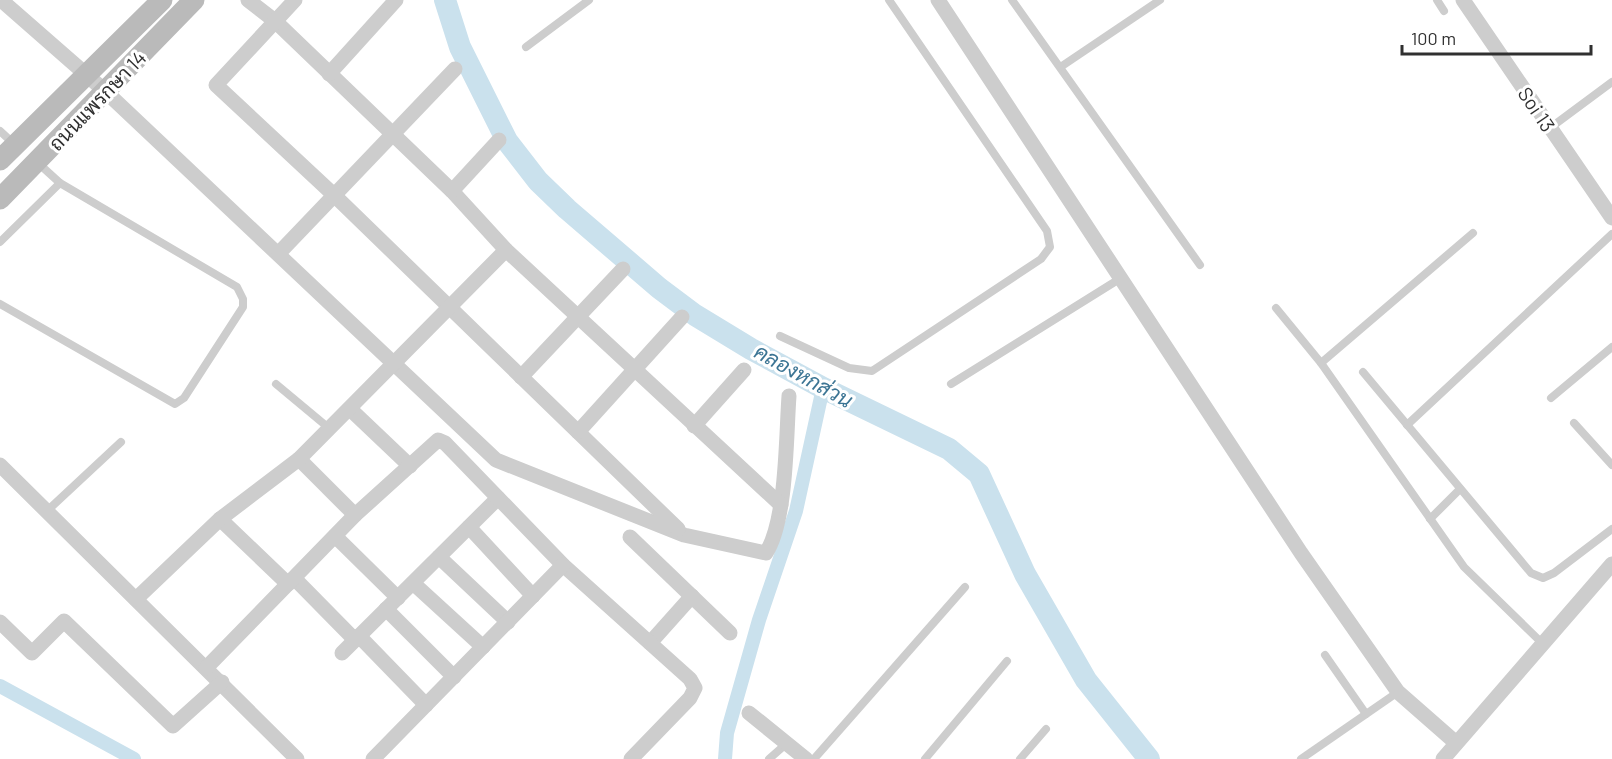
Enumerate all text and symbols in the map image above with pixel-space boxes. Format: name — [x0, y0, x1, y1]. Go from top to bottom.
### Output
scale bar — [1402, 18, 1591, 56]
text: 100 m — [1411, 27, 1456, 49]
street label: ถนนแพรกษา 14 — [43, 45, 151, 155]
street label: Soi 13 — [1513, 82, 1561, 136]
water label: คลองหกส่วน — [751, 338, 858, 413]

